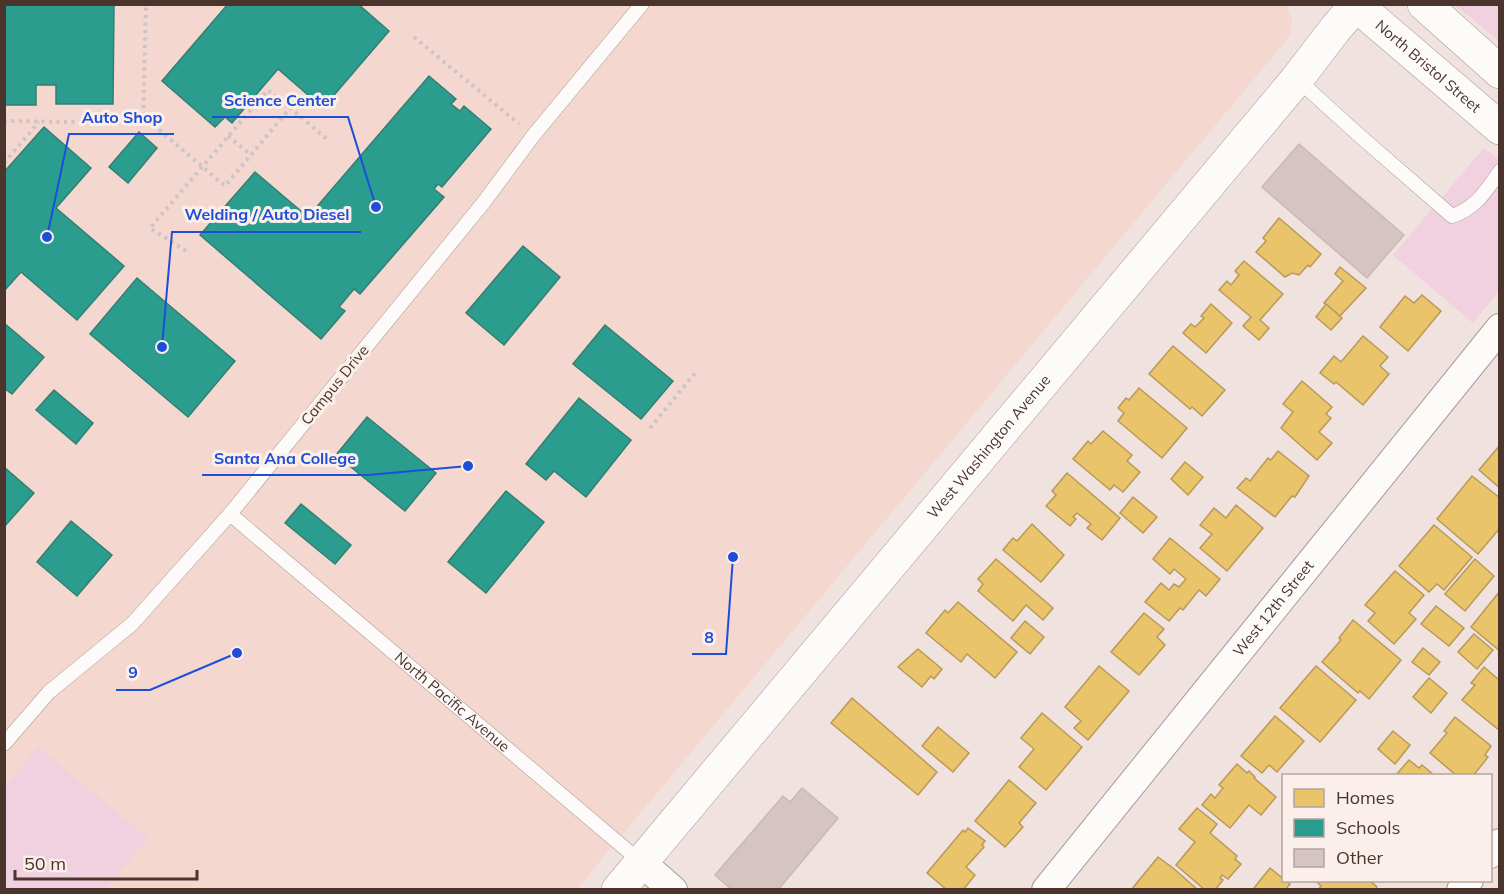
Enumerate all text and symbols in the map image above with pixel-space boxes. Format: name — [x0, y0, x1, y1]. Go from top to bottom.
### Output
street label: North Bristol Street — [1372, 16, 1485, 116]
callout: Science Center — [212, 83, 348, 117]
text: Science Center — [224, 90, 337, 110]
callout: Auto Shop — [69, 100, 174, 134]
text: Auto Shop — [82, 107, 162, 127]
callout: Welding / Auto Diesel — [172, 198, 361, 232]
text: Welding / Auto Diesel — [185, 204, 349, 224]
street label: Campus Drive — [297, 341, 373, 429]
street label: West Washington Avenue — [923, 371, 1054, 522]
callout: Santa Ana College — [202, 441, 368, 475]
text: Santa Ana College — [214, 448, 356, 468]
street label: West 12th Street — [1229, 556, 1318, 660]
callout: 8 — [692, 620, 726, 654]
text: 8 — [704, 627, 714, 647]
street label: North Pacific Avenue — [391, 647, 514, 756]
callout: 9 — [116, 656, 150, 690]
text: 9 — [128, 662, 138, 682]
legend — [1282, 774, 1492, 882]
text: Homes — [1336, 786, 1395, 809]
text: Schools — [1336, 816, 1401, 839]
scale bar — [15, 843, 196, 881]
text: Other — [1336, 846, 1384, 869]
text: 50 m — [24, 852, 66, 875]

